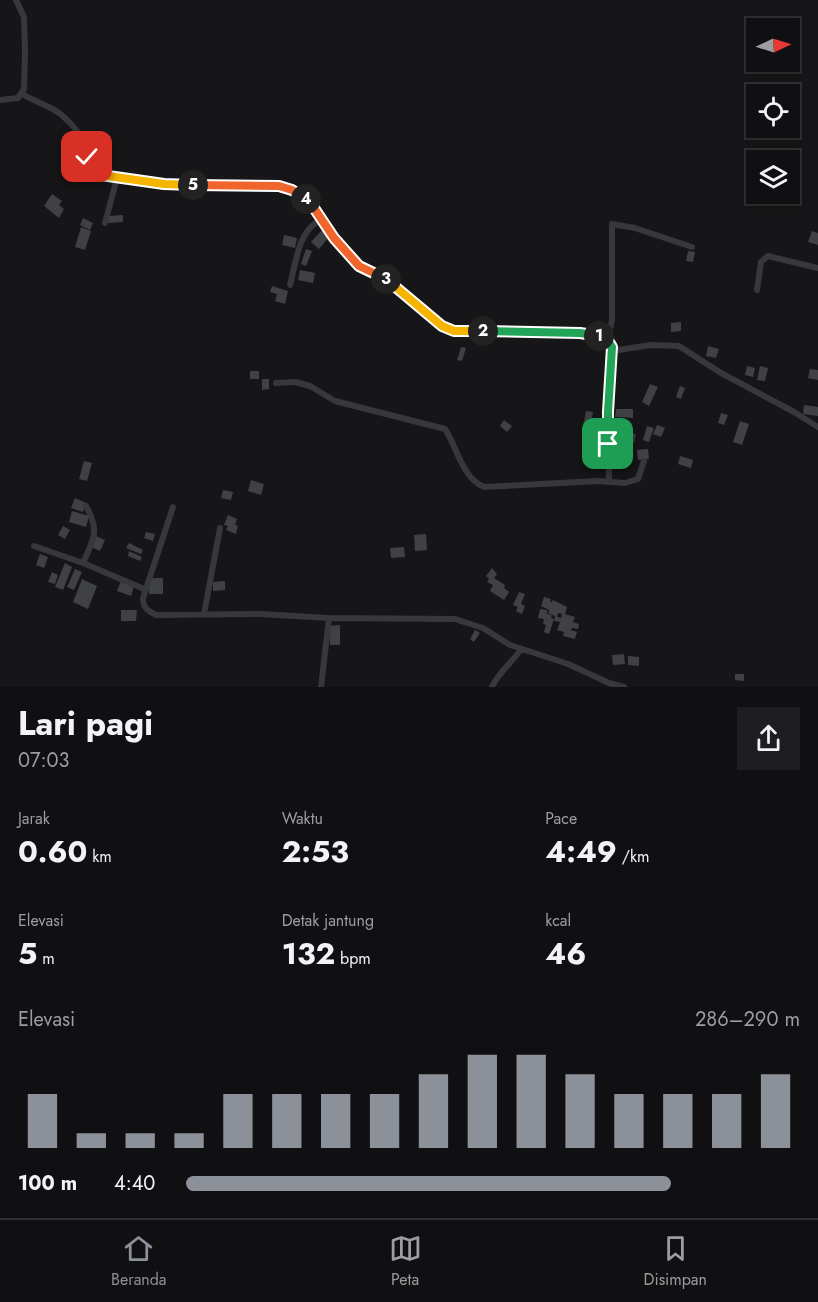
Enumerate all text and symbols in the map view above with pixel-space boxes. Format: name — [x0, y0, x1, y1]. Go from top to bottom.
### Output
north arrow — [746, 18, 800, 72]
map controls — [746, 18, 800, 204]
button: locate — [746, 84, 800, 138]
pin — [61, 131, 112, 182]
icon: check — [70, 140, 103, 173]
button: layers — [746, 150, 800, 204]
pin: 5 — [178, 170, 208, 200]
text: 5 — [188, 173, 198, 196]
pin: 4 — [291, 184, 321, 214]
text: 4 — [300, 187, 312, 210]
pin: 3 — [371, 264, 401, 294]
text: 3 — [381, 267, 391, 290]
pin: 2 — [468, 316, 498, 346]
text: 2 — [478, 319, 488, 342]
pin: 1 — [584, 321, 614, 351]
text: 1 — [595, 324, 603, 347]
pin — [582, 418, 633, 469]
icon: arrive — [591, 427, 624, 460]
text: Lari pagi — [18, 700, 153, 747]
button: share — [737, 707, 800, 770]
text: 07:03 — [18, 746, 69, 775]
text: Jarak — [18, 807, 50, 830]
text: Waktu — [282, 807, 323, 830]
text: Pace — [545, 807, 577, 830]
text: 0.60 — [18, 830, 87, 873]
text: 2:53 — [282, 830, 349, 873]
text: 4:49 — [545, 830, 617, 873]
text: km — [87, 845, 112, 868]
text: /km — [617, 845, 650, 868]
text: Elevasi — [18, 909, 64, 932]
text: Detak jantung — [282, 909, 374, 932]
text: kcal — [545, 909, 571, 932]
text: 5 — [18, 932, 37, 975]
text: 132 — [282, 932, 335, 975]
text: 46 — [545, 932, 586, 975]
text: m — [37, 947, 55, 970]
text: bpm — [335, 947, 371, 970]
text: Elevasi — [18, 1005, 75, 1034]
text: 286–290 m — [695, 1005, 800, 1034]
text: 100 m — [18, 1169, 77, 1198]
text: 4:40 — [114, 1169, 155, 1198]
tab: Beranda — [111, 1232, 167, 1291]
tab: Peta — [389, 1232, 422, 1291]
tab: Disimpan — [644, 1232, 707, 1291]

